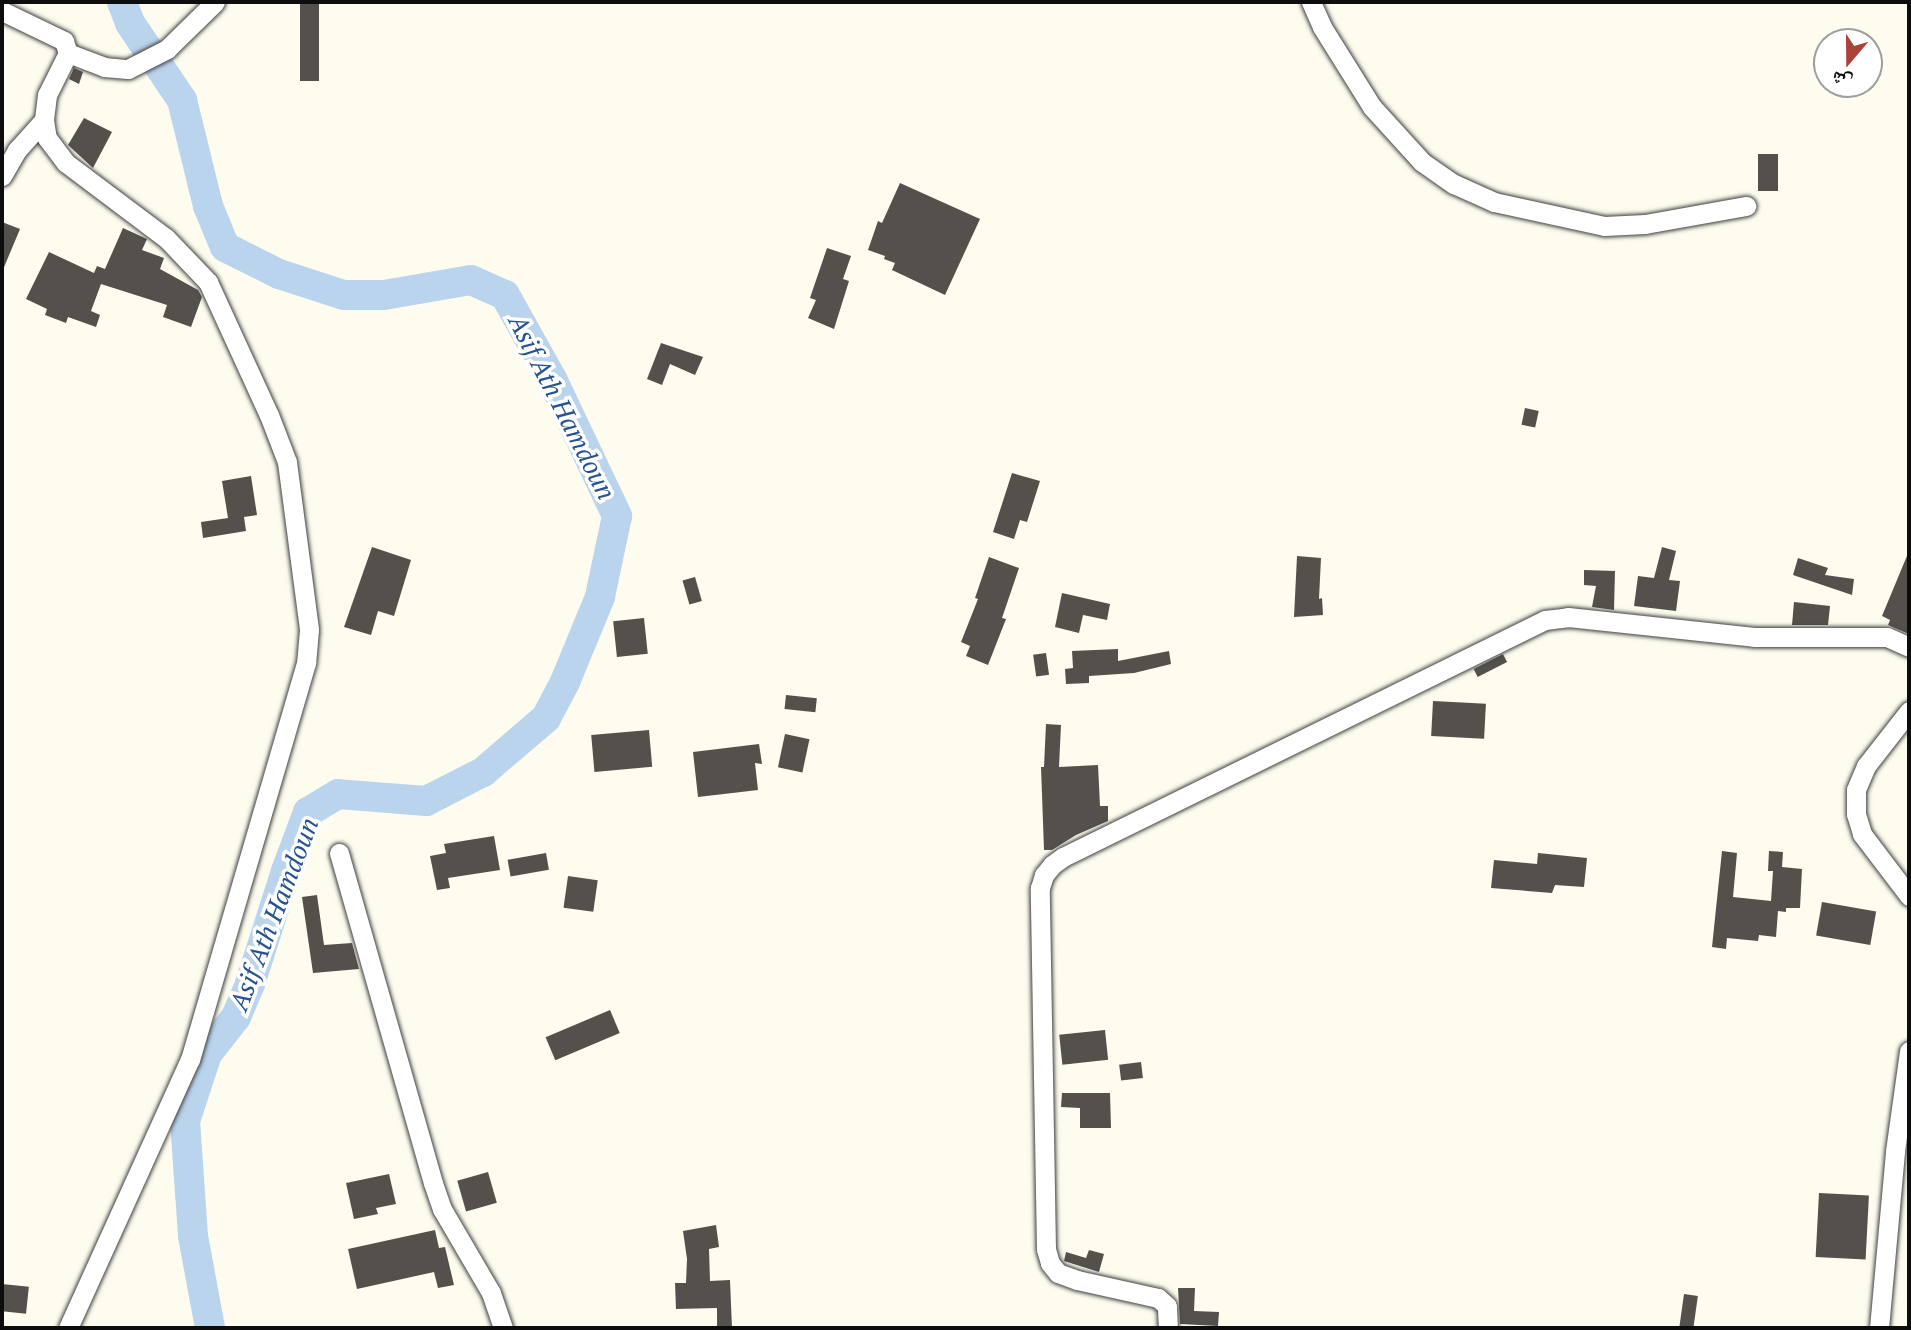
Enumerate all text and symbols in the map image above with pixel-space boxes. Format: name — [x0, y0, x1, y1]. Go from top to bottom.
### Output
north arrow — [1813, 28, 1883, 98]
text: ش — [1828, 66, 1855, 97]
water label: Asif Ath Hamdoun — [502, 309, 622, 505]
water label: Asif Ath Hamdoun — [223, 813, 325, 1015]

